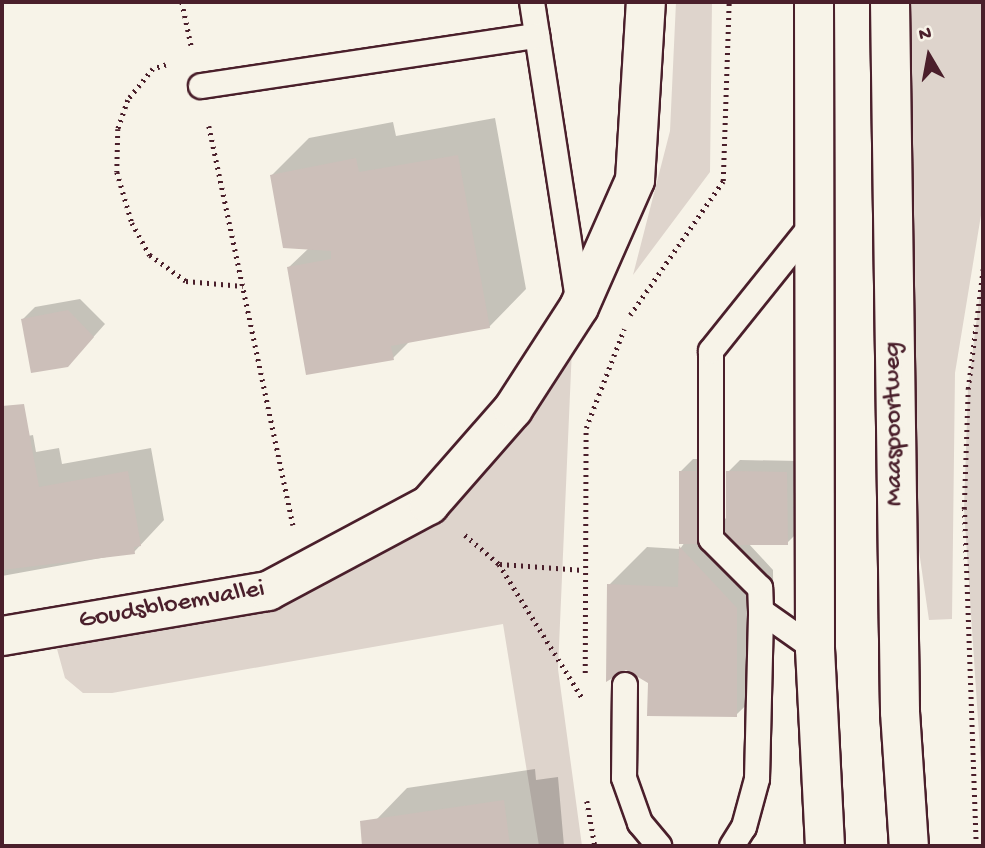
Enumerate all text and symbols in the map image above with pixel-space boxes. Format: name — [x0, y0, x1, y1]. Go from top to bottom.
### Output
north arrow — [894, 21, 964, 91]
text: N — [917, 22, 933, 47]
street label: Maaspoortweg — [878, 342, 912, 506]
street label: Goudsbloemvallei — [77, 574, 267, 638]

